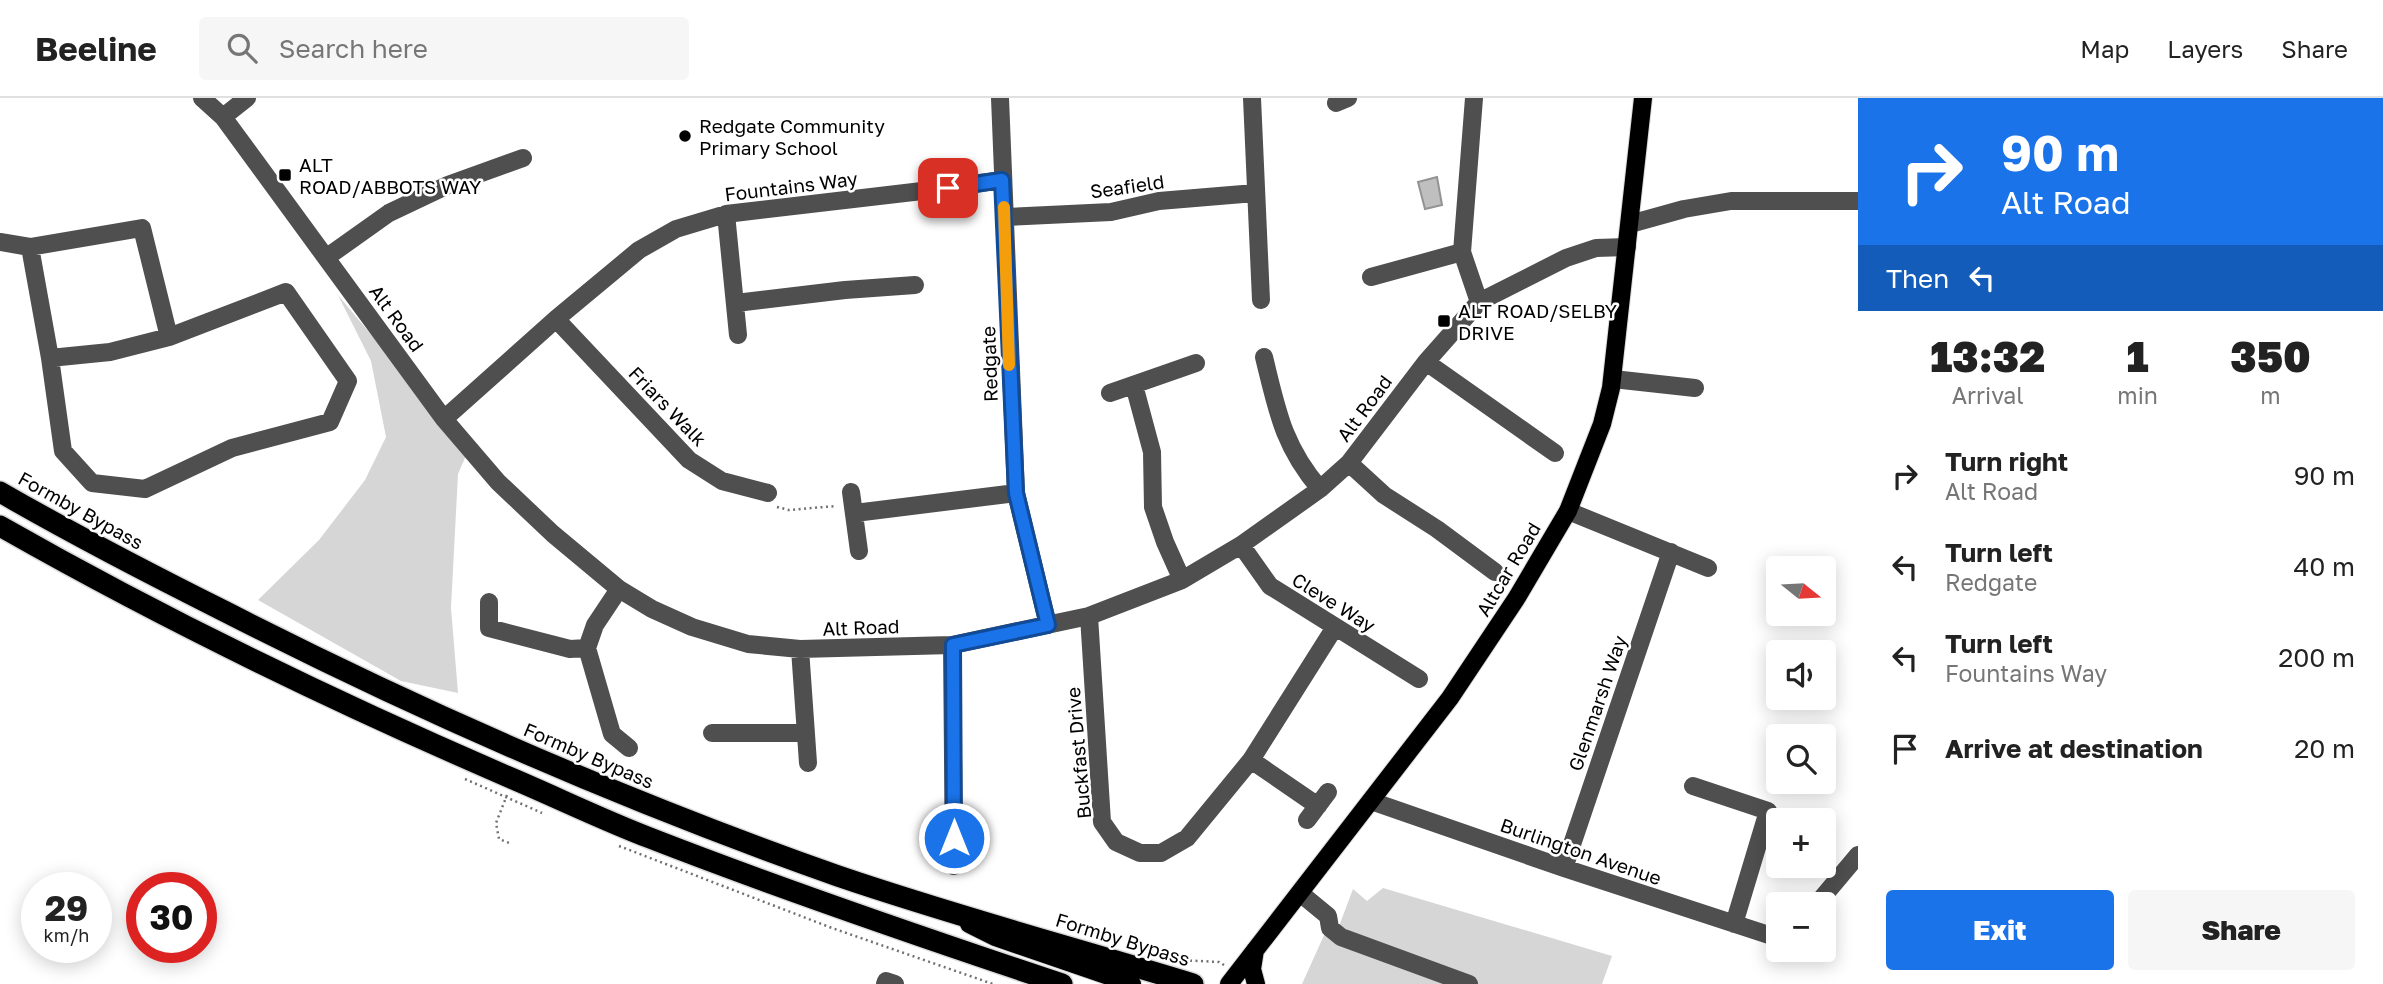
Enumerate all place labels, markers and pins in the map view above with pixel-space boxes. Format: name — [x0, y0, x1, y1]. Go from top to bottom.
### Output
place label: Redgate Community Primary School — [699, 114, 885, 159]
marker: Redgate Community Primary School — [677, 128, 693, 144]
place label: ALT ROAD/ABBOTS WAY — [299, 153, 481, 198]
pin — [918, 158, 978, 218]
marker: ALT ROAD/ABBOTS WAY — [277, 167, 293, 183]
place label: ALT ROAD/SELBY DRIVE — [1458, 299, 1617, 344]
marker: ALT ROAD/SELBY DRIVE — [1436, 313, 1452, 329]

